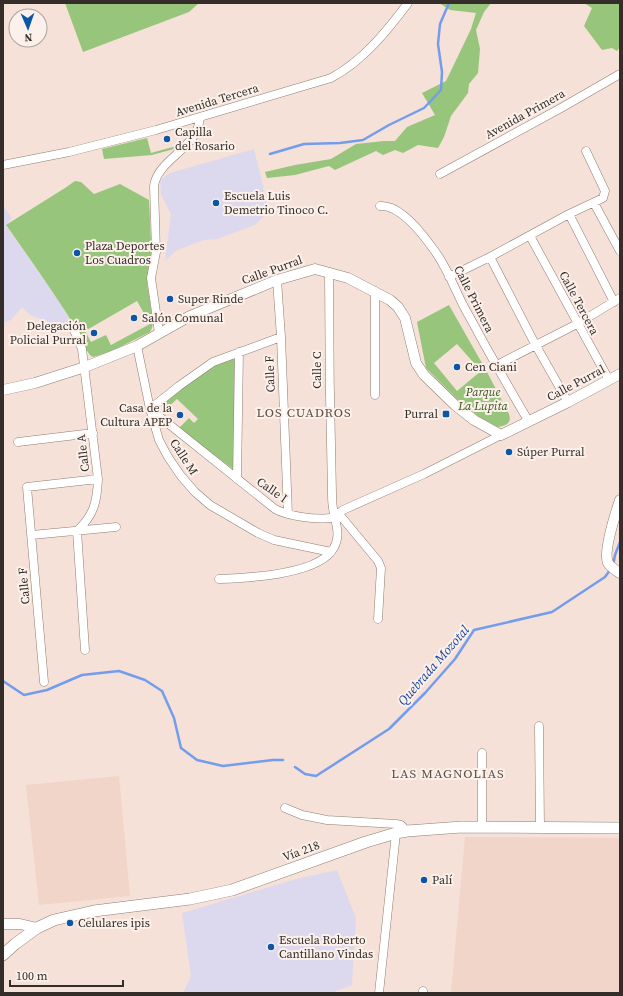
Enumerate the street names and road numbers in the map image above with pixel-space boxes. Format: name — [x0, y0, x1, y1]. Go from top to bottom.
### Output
street label: Avenida Tercera — [174, 80, 261, 120]
street label: Avenida Primera — [482, 85, 569, 143]
street label: Calle Purral — [239, 251, 305, 288]
street label: Calle Primera — [450, 263, 498, 336]
street label: Calle Tercera — [555, 268, 603, 338]
street label: Calle C — [309, 351, 325, 389]
street label: Calle F — [261, 355, 279, 393]
street label: Calle Purral — [544, 361, 608, 405]
street label: Calle A — [73, 433, 93, 473]
street label: Calle M — [166, 436, 202, 479]
street label: Calle I — [253, 474, 291, 506]
street label: Calle F — [14, 567, 34, 605]
street label: Vía 218 — [280, 837, 322, 865]

